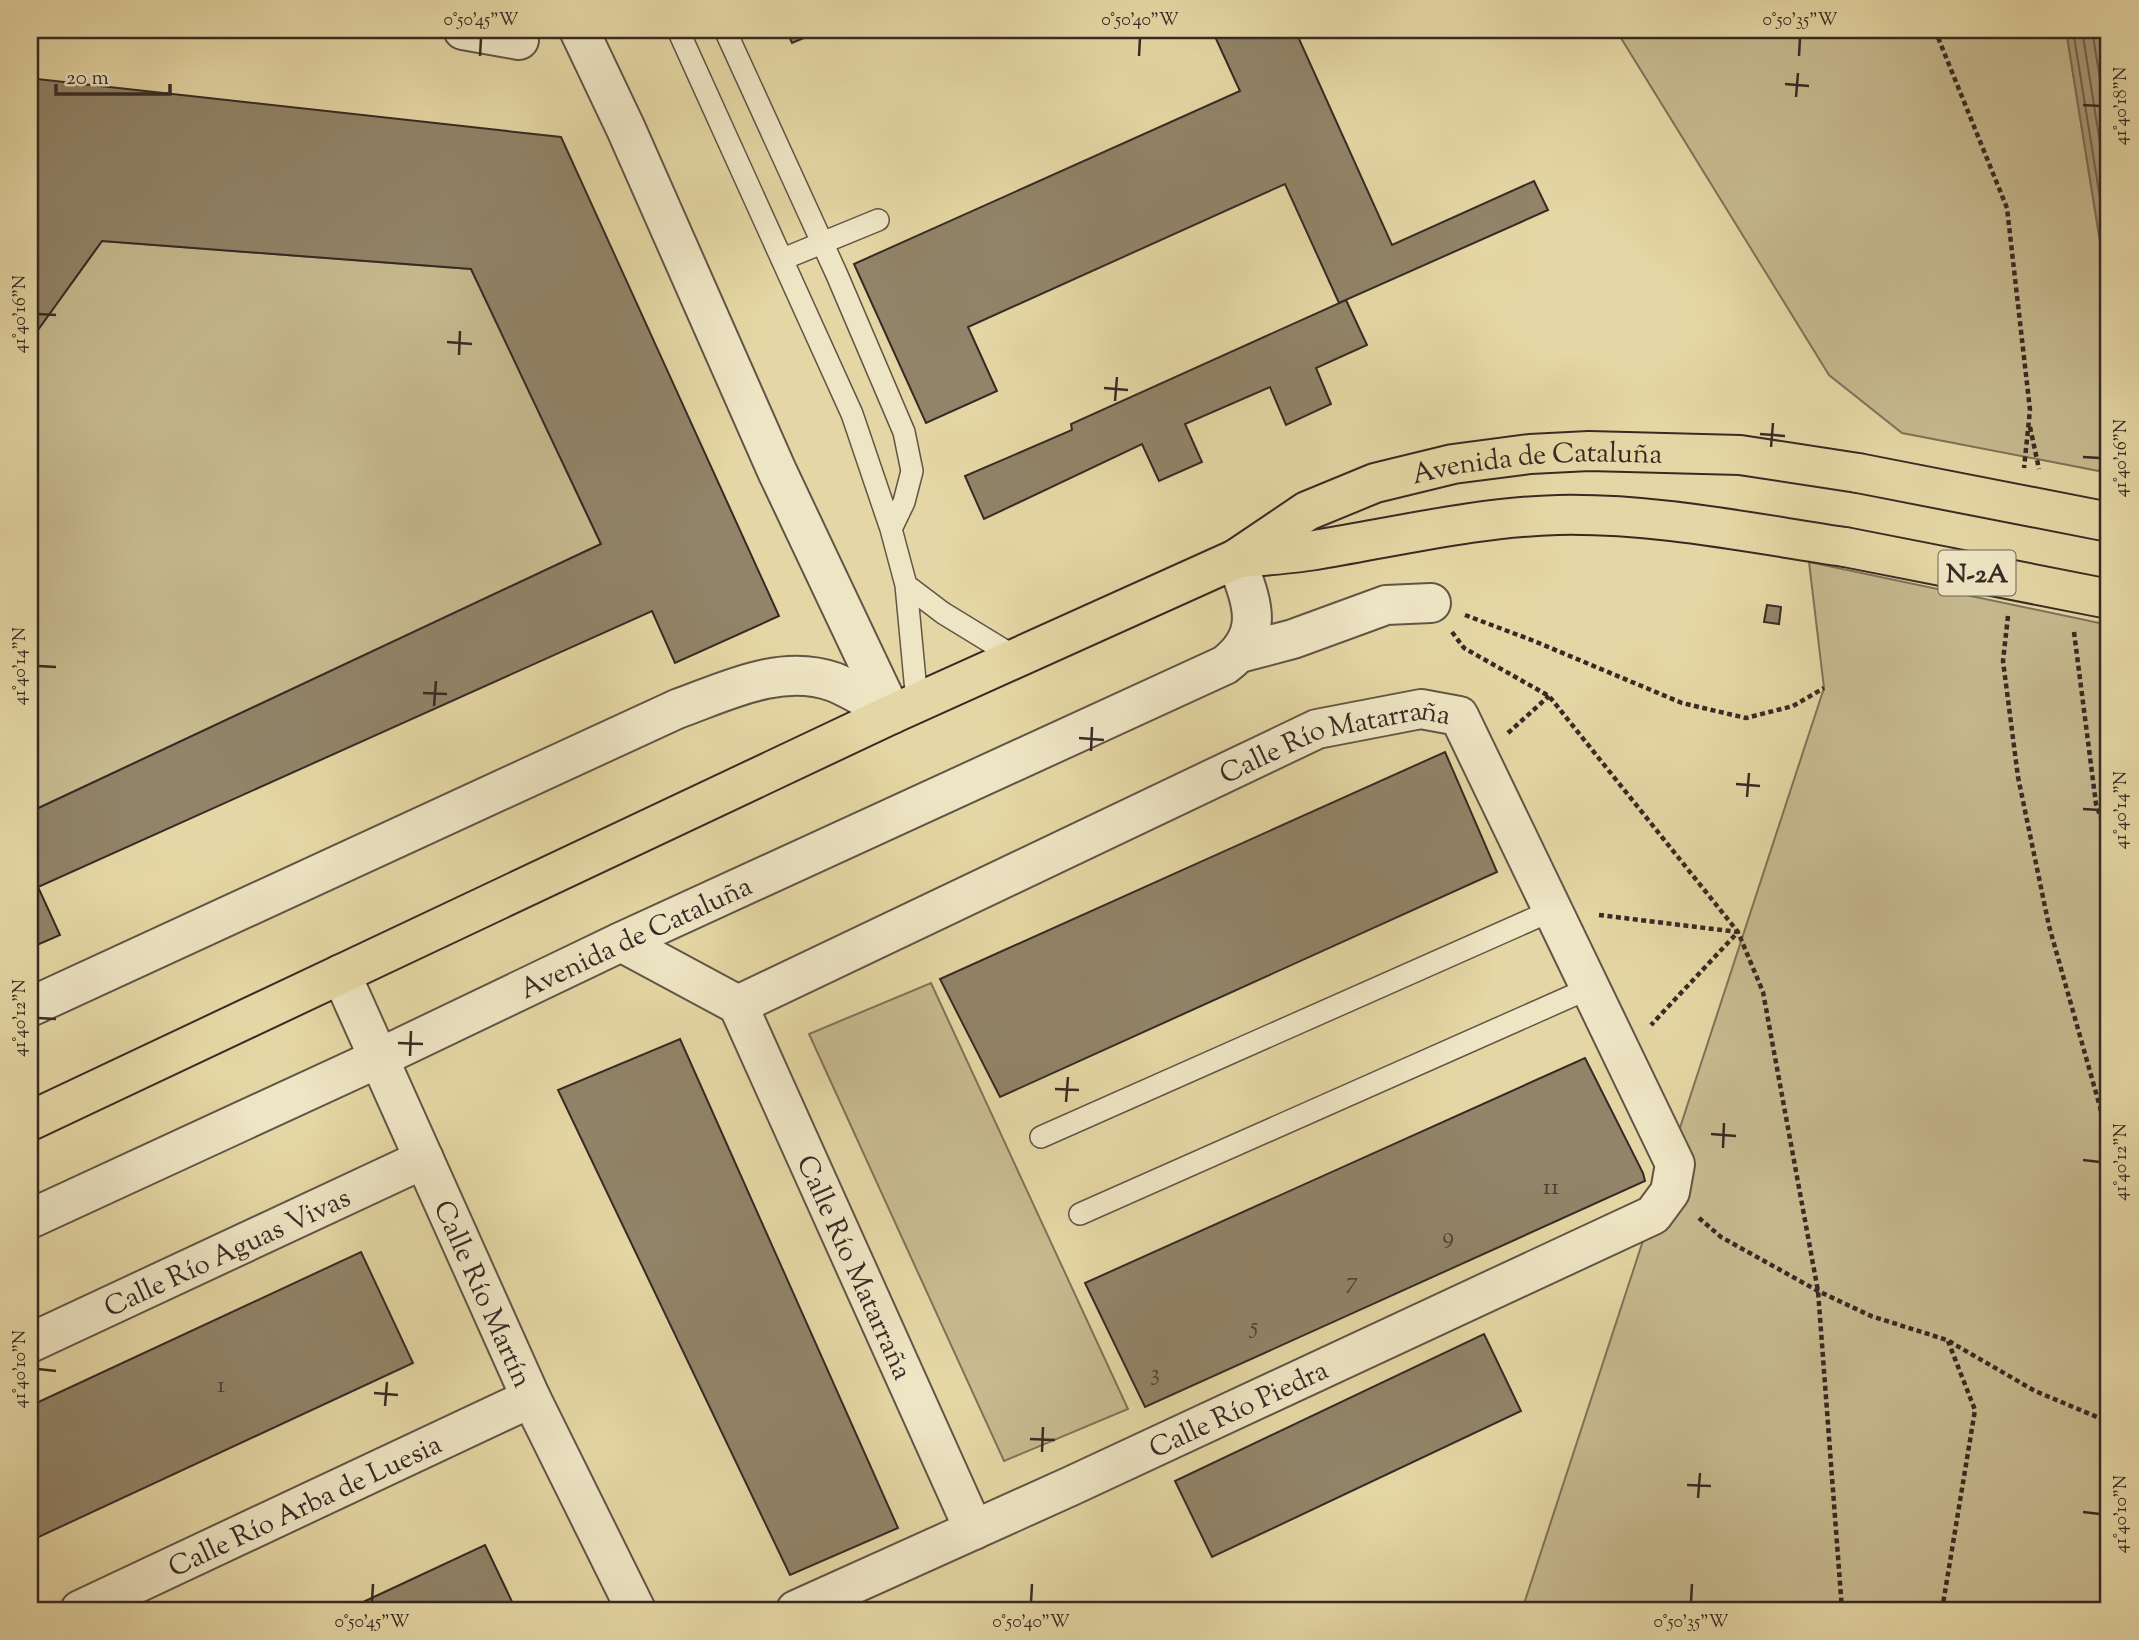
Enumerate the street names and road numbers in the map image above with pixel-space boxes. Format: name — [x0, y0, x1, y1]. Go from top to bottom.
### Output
street label: Avenida de Cataluña — [1408, 434, 1663, 496]
road number: N-2A — [1938, 551, 2016, 596]
street label: Calle Río Matarraña — [1213, 692, 1454, 796]
street label: Avenida de Cataluña — [514, 868, 759, 1011]
street label: Calle Río Matarraña — [785, 1149, 921, 1387]
street label: Calle Río Aguas Vivas — [98, 1179, 358, 1329]
street label: Calle Río Martín — [422, 1194, 541, 1395]
street label: Calle Río Piedra — [1143, 1352, 1336, 1470]
street label: Calle Río Arba de Luesia — [162, 1426, 449, 1589]

